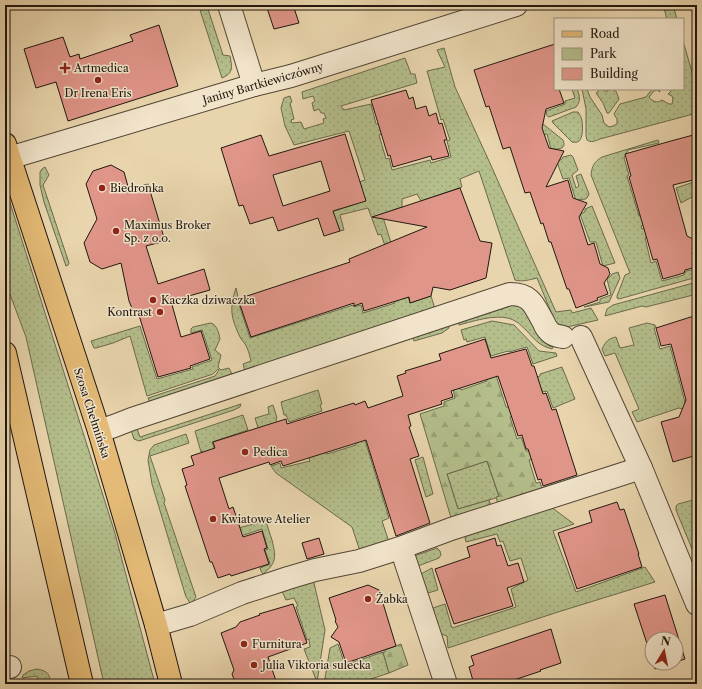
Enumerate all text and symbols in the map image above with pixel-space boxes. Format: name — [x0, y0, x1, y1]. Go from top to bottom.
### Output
legend — [554, 18, 684, 90]
text: Road — [590, 26, 620, 41]
text: Park — [590, 46, 617, 61]
street label: Janiny Bartkiewiczówny — [199, 59, 326, 108]
place label: Artmedica — [73, 61, 129, 75]
marker: Artmedica — [59, 62, 71, 74]
text: Building — [590, 66, 638, 81]
marker: Dr Irena Eris — [93, 75, 103, 85]
place label: Dr Irena Eris — [65, 86, 132, 100]
place label: Biedronka — [110, 181, 164, 195]
marker: Biedronka — [97, 183, 107, 193]
place label: Maximus Broker Sp. z o.o. — [124, 218, 211, 245]
marker: Maximus Broker Sp. z o.o. — [111, 226, 121, 236]
place label: Kaczka dziwaczka — [161, 293, 255, 307]
marker: Kaczka dziwaczka — [148, 295, 158, 305]
place label: Kontrast — [107, 305, 152, 319]
marker: Kontrast — [155, 307, 165, 317]
street label: Szosa Chełmińska — [71, 366, 113, 460]
place label: Pedica — [253, 445, 288, 459]
marker: Pedica — [240, 447, 250, 457]
place label: Kwiatowe Atelier — [221, 512, 310, 526]
marker: Kwiatowe Atelier — [208, 514, 218, 524]
place label: Żabka — [376, 591, 408, 606]
marker: Żabka — [363, 594, 373, 604]
north arrow — [644, 631, 684, 671]
text: N — [660, 633, 672, 649]
place label: Furnitura — [252, 637, 302, 651]
marker: Furnitura — [239, 639, 249, 649]
place label: Julia Viktoria sulecka — [260, 658, 371, 672]
marker: Julia Viktoria sulecka — [249, 660, 259, 670]

